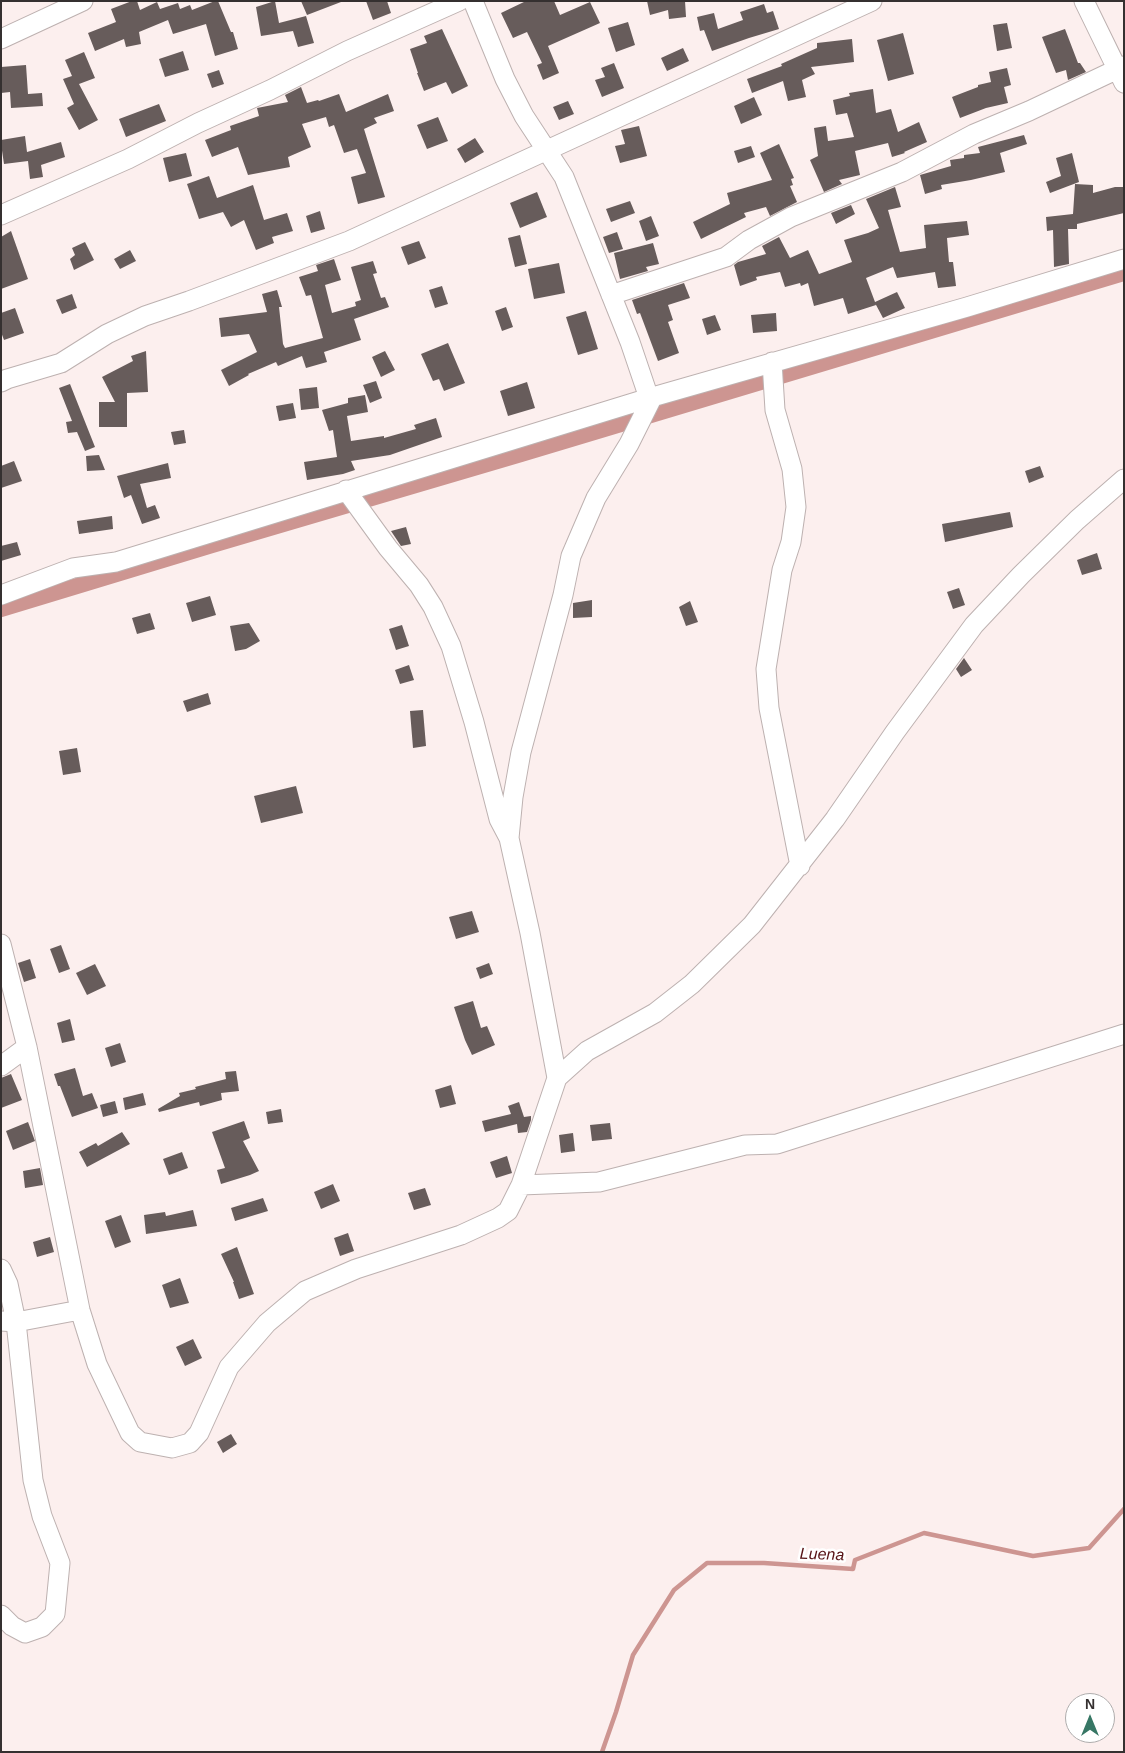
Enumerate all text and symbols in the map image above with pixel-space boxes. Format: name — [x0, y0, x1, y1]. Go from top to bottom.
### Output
water label: Luena — [799, 1545, 845, 1565]
north arrow — [1065, 1693, 1115, 1743]
text: N — [1085, 1696, 1095, 1712]

